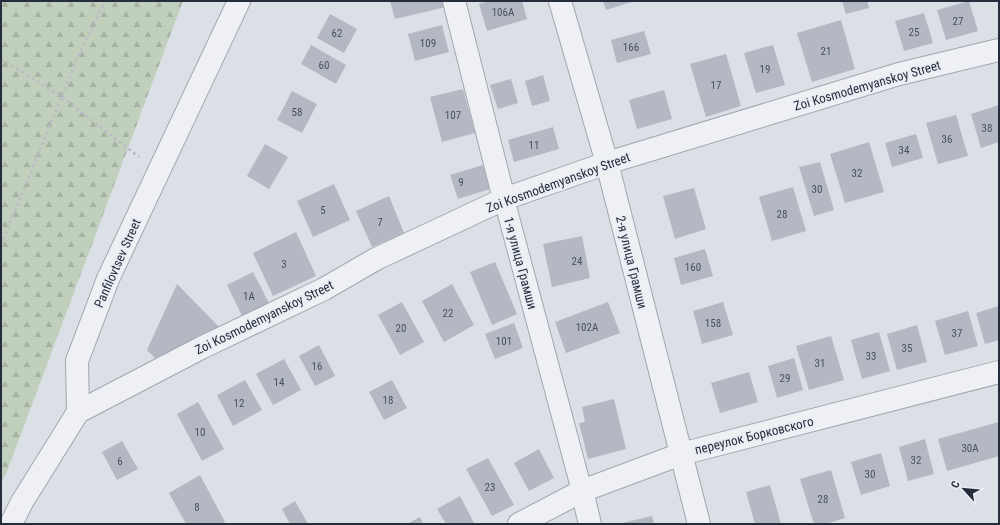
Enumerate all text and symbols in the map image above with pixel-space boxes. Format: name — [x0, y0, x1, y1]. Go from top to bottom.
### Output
house number: 106А — [492, 6, 515, 19]
house number: 27 — [953, 15, 963, 28]
house number: 25 — [909, 26, 919, 39]
house number: 62 — [332, 27, 342, 40]
house number: 109 — [420, 37, 436, 50]
house number: 166 — [623, 41, 639, 54]
house number: 21 — [821, 45, 831, 58]
street label: Zoi Kosmodemyanskoy Street — [792, 57, 942, 114]
house number: 60 — [319, 59, 329, 72]
house number: 19 — [760, 63, 770, 76]
house number: 17 — [711, 79, 721, 92]
house number: 58 — [292, 106, 302, 119]
house number: 107 — [445, 109, 461, 122]
house number: 38 — [982, 122, 992, 135]
house number: 36 — [942, 133, 952, 146]
house number: 11 — [529, 139, 539, 152]
house number: 34 — [899, 144, 910, 157]
street label: Zoi Kosmodemyanskoy Street — [484, 149, 632, 216]
house number: 32 — [852, 167, 862, 180]
house number: 9 — [458, 176, 464, 189]
house number: 30 — [812, 183, 822, 196]
house number: 5 — [320, 204, 326, 217]
house number: 28 — [777, 208, 787, 221]
street label: 2-я улица Грамши — [613, 214, 650, 310]
street label: 1-я улица Грамши — [501, 215, 540, 311]
street label: Panfilovtsev Street — [91, 216, 144, 310]
house number: 7 — [377, 216, 383, 229]
house number: 24 — [572, 255, 583, 268]
house number: 3 — [281, 258, 287, 271]
house number: 160 — [685, 261, 701, 274]
street label: Zoi Kosmodemyanskoy Street — [193, 277, 336, 358]
house number: 1А — [243, 290, 256, 303]
house number: 22 — [443, 307, 453, 320]
house number: 158 — [705, 317, 721, 330]
house number: 102А — [576, 321, 599, 334]
house number: 20 — [396, 322, 406, 335]
house number: 37 — [952, 327, 962, 340]
house number: 101 — [496, 335, 512, 348]
house number: 35 — [902, 342, 912, 355]
house number: 33 — [866, 350, 876, 363]
house number: 31 — [815, 357, 825, 370]
house number: 16 — [312, 360, 322, 373]
house number: 29 — [780, 372, 790, 385]
house number: 14 — [274, 376, 285, 389]
house number: 18 — [383, 394, 393, 407]
house number: 12 — [234, 397, 244, 410]
street label: переулок Борковского — [693, 413, 815, 457]
house number: 10 — [195, 426, 205, 439]
house number: 30А — [961, 442, 979, 455]
house number: 32 — [911, 454, 921, 467]
house number: 6 — [117, 455, 123, 468]
house number: 30 — [865, 468, 875, 481]
north arrow — [944, 469, 984, 509]
text: С — [948, 479, 963, 490]
house number: 23 — [485, 481, 495, 494]
house number: 28 — [818, 493, 828, 506]
house number: 8 — [194, 501, 200, 514]

